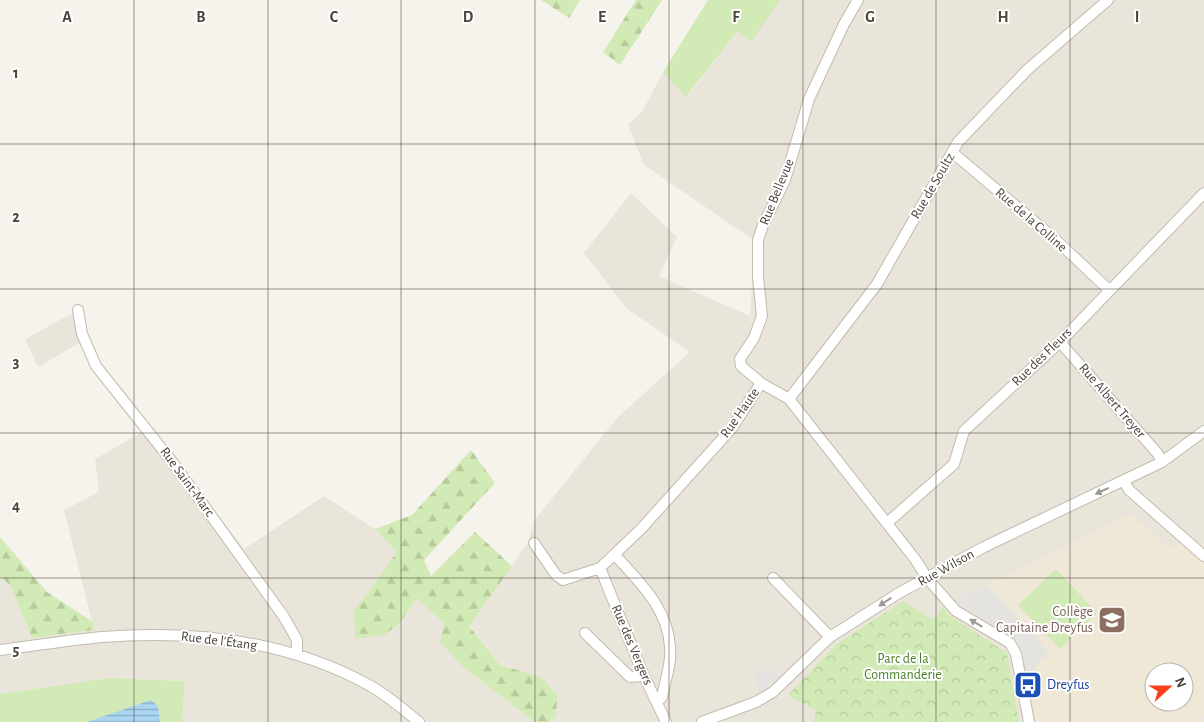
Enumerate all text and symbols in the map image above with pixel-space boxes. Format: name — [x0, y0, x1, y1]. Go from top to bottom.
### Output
text: A — [62, 9, 72, 25]
text: B — [196, 9, 206, 25]
text: C — [330, 9, 339, 25]
text: D — [463, 9, 474, 25]
text: E — [598, 9, 606, 25]
text: F — [732, 9, 740, 25]
text: G — [865, 9, 875, 25]
text: H — [997, 9, 1009, 25]
text: I — [1135, 9, 1139, 25]
text: 1 — [13, 65, 19, 81]
street label: Rue de Soultz — [909, 151, 958, 221]
street label: Rue Bellevue — [757, 157, 797, 227]
street label: Rue de la Colline — [993, 185, 1069, 255]
text: 2 — [12, 209, 20, 225]
street label: Rue des Fleurs — [1009, 325, 1075, 389]
text: 3 — [13, 354, 20, 370]
street label: Rue Albert Treyer — [1076, 361, 1148, 441]
street label: Rue Haute — [718, 386, 762, 440]
street label: Rue Saint-Marc — [157, 445, 217, 520]
one-way arrow — [1095, 488, 1109, 496]
text: 4 — [12, 498, 20, 514]
street label: Rue Wilson — [916, 547, 976, 589]
one-way arrow — [878, 598, 891, 607]
street label: Rue des Vergers — [609, 603, 655, 687]
place label: Collège Capitaine Dreyfus — [996, 605, 1093, 635]
school or university icon: Collège Capitaine Dreyfus — [1097, 605, 1127, 635]
one-way arrow — [970, 619, 983, 628]
street label: Rue de l'Étang — [180, 626, 258, 653]
text: 5 — [13, 642, 20, 658]
park label: Parc de la Commanderie — [864, 652, 942, 682]
north arrow — [1144, 662, 1194, 712]
bus stop icon: Dreyfus — [1013, 670, 1043, 700]
text: N — [1172, 676, 1188, 690]
place label: Dreyfus — [1047, 678, 1090, 692]

